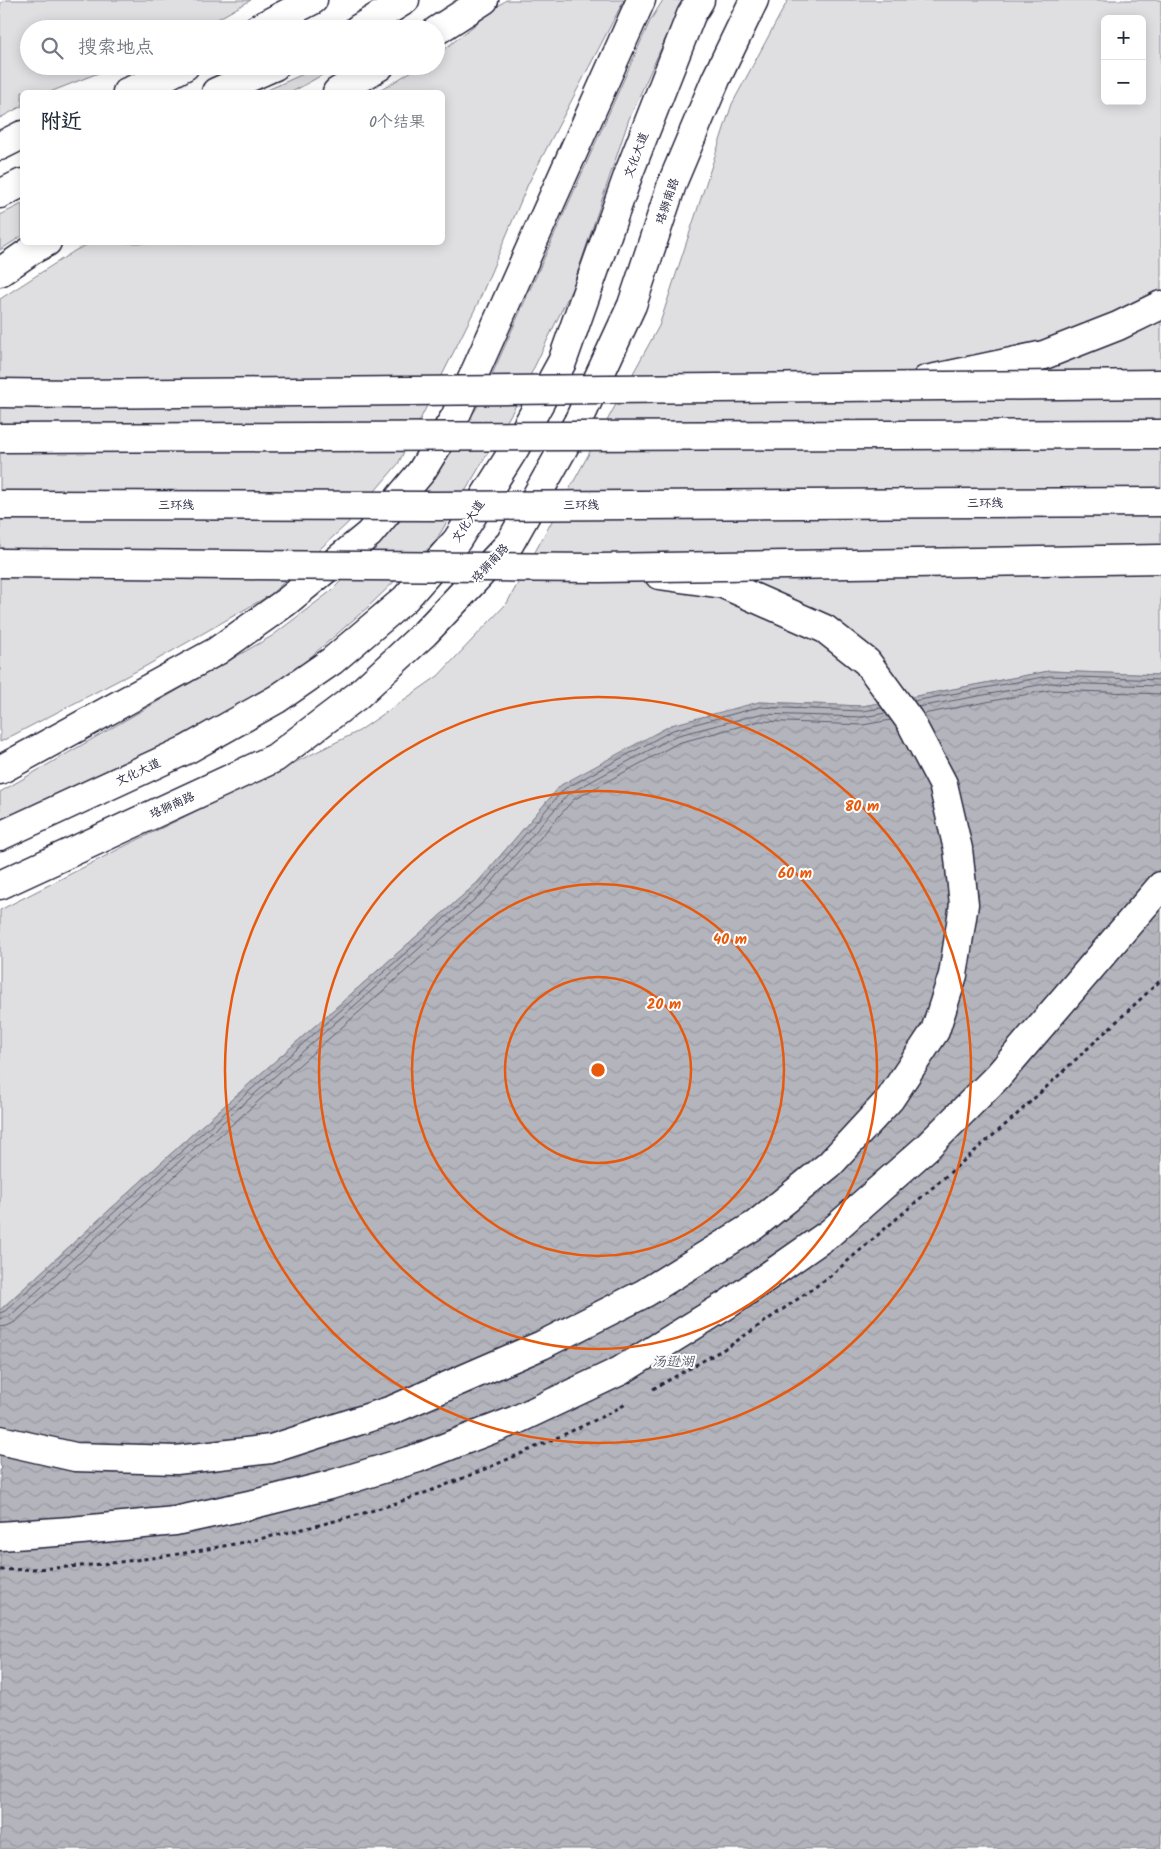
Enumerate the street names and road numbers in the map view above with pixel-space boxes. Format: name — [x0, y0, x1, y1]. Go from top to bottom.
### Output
street label: 文化大道 — [619, 129, 654, 181]
street label: 珞狮南路 — [651, 175, 684, 227]
street label: 三环线 — [967, 494, 1003, 513]
street label: 三环线 — [158, 496, 194, 515]
street label: 文化大道 — [447, 496, 490, 546]
street label: 三环线 — [563, 496, 599, 515]
street label: 珞狮南路 — [467, 539, 514, 587]
street label: 文化大道 — [112, 754, 164, 791]
street label: 珞狮南路 — [146, 787, 198, 824]

